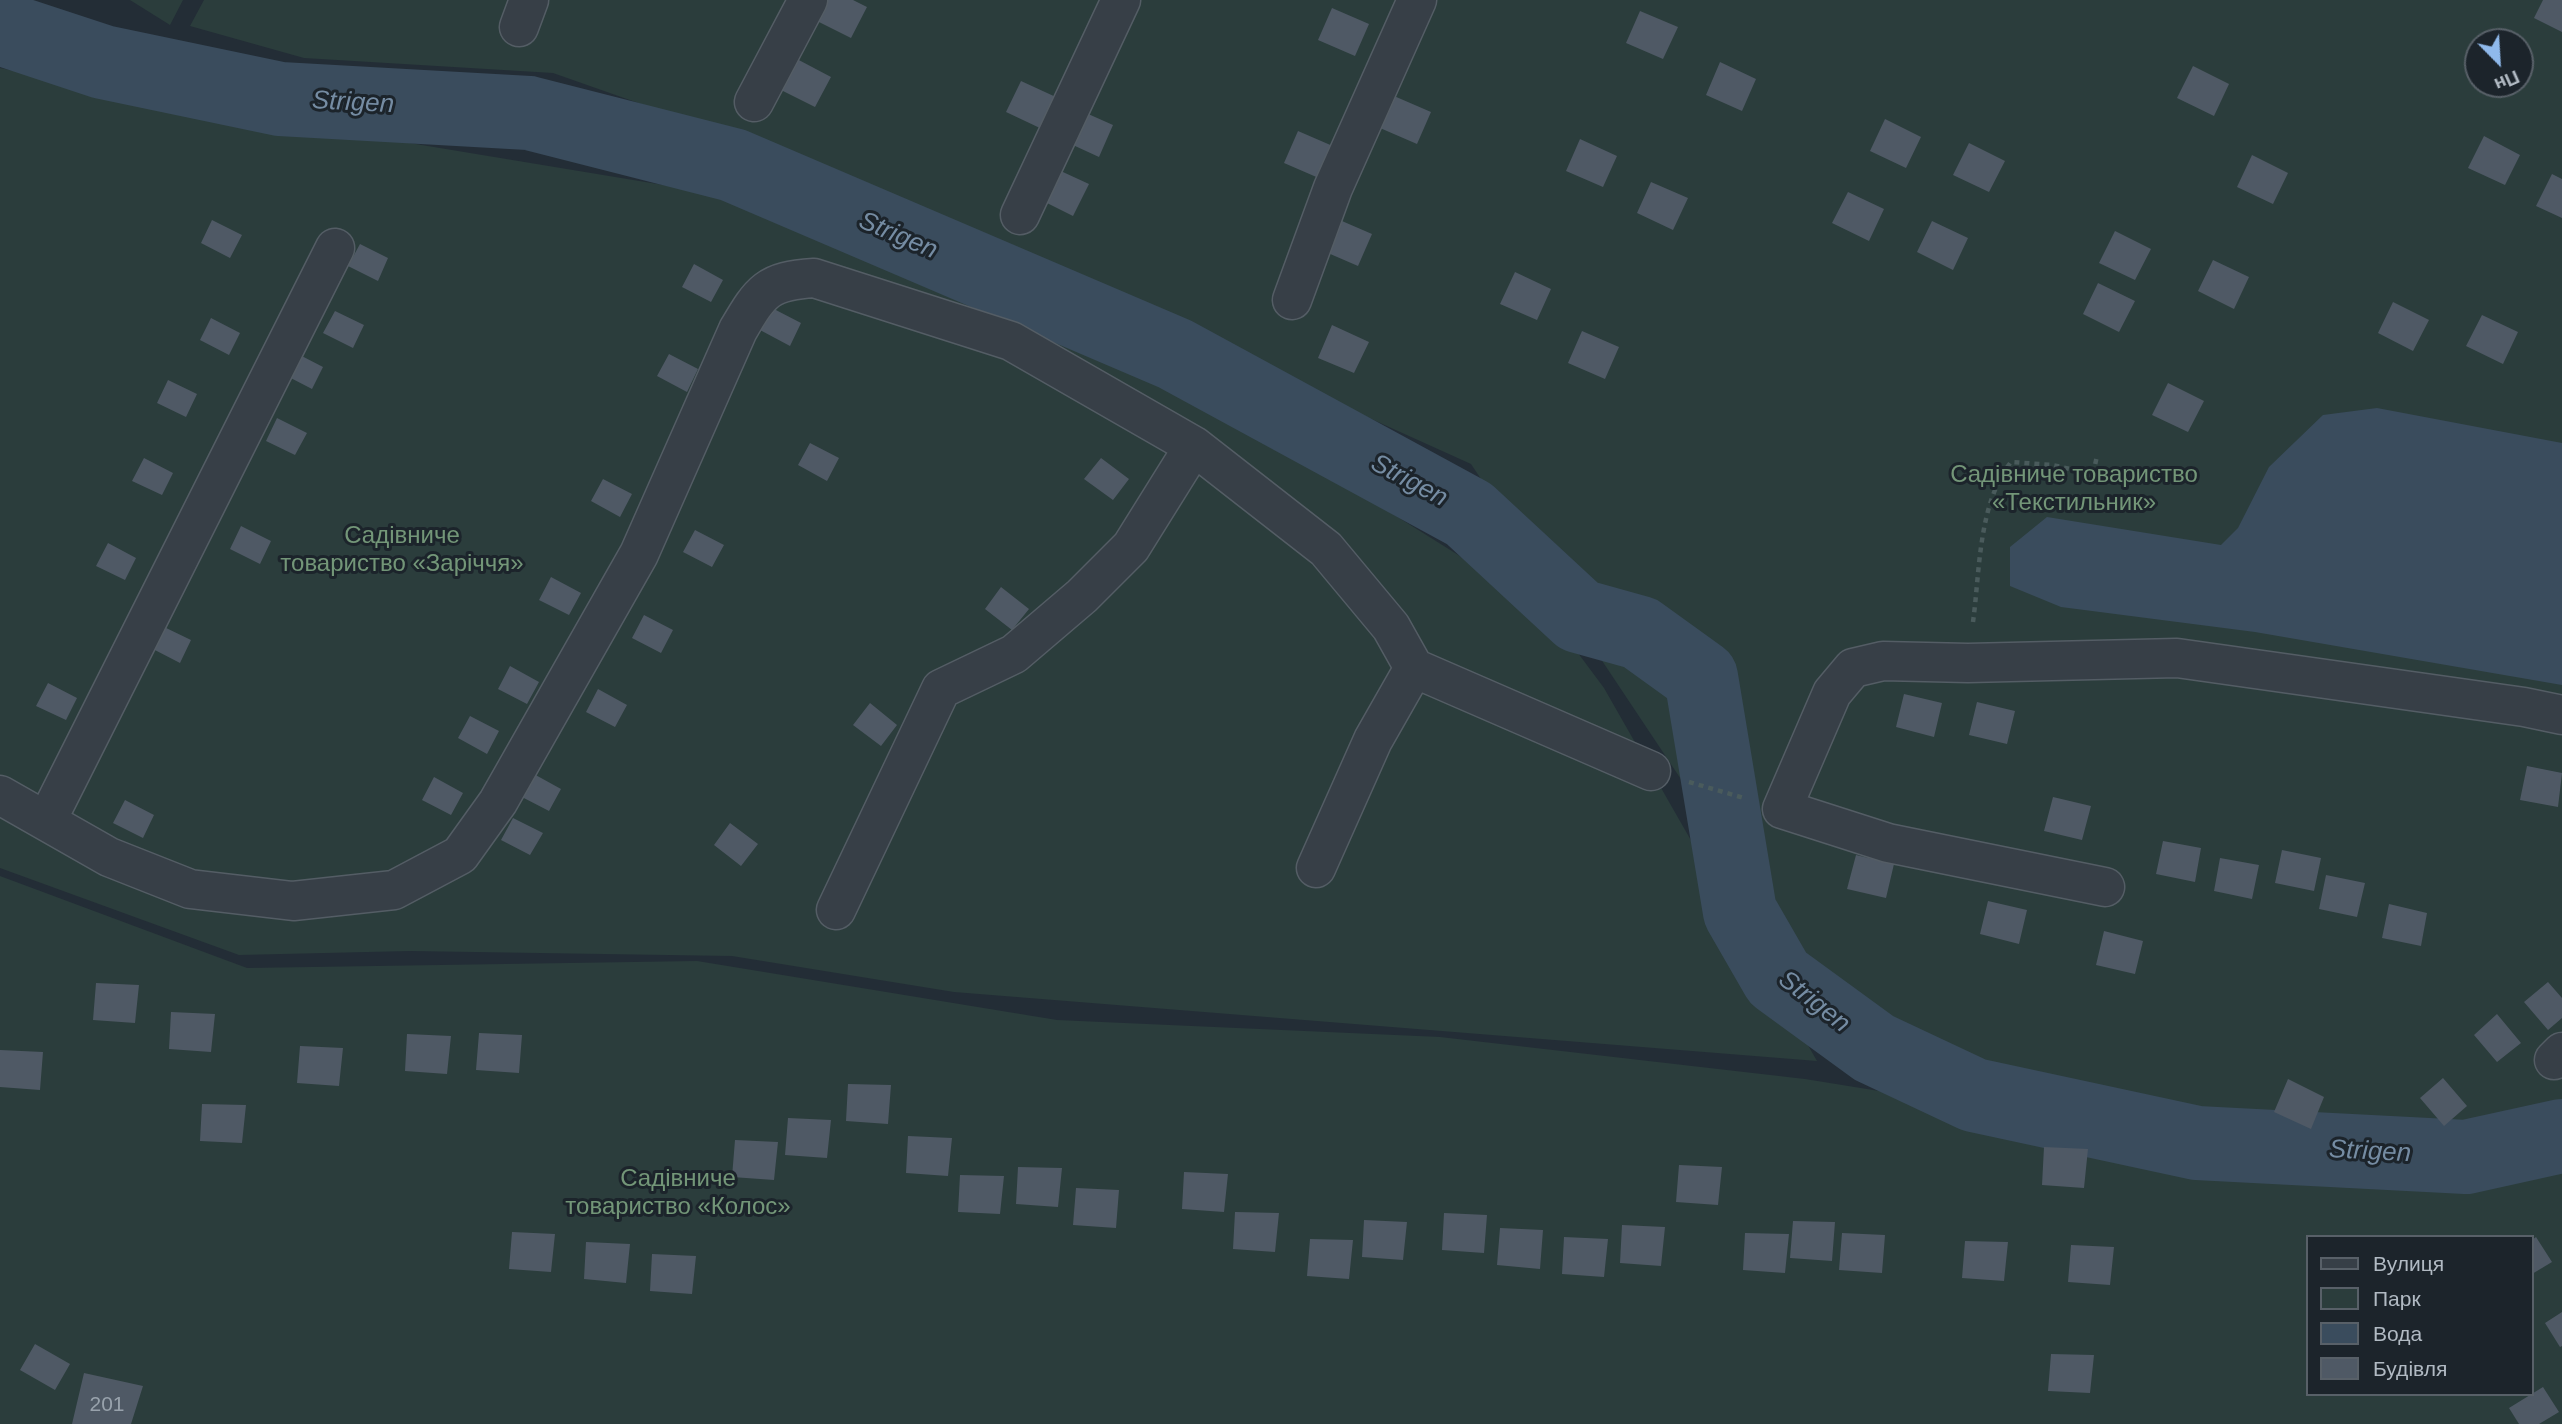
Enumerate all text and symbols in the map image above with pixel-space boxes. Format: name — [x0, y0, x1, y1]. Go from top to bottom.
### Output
north arrow — [2464, 28, 2534, 98]
text: Пн — [2491, 66, 2523, 96]
water label: Strigen — [311, 85, 395, 121]
water label: Strigen — [854, 206, 942, 266]
water label: Strigen — [1365, 448, 1453, 514]
park label: Садівниче товариство «Текстильник» — [1950, 461, 2198, 517]
park label: Садівниче товариство «Заріччя» — [280, 522, 524, 578]
water label: Strigen — [1772, 964, 1856, 1040]
water label: Strigen — [2328, 1134, 2412, 1170]
park label: Садівниче товариство «Колос» — [565, 1165, 791, 1221]
legend — [2306, 1235, 2534, 1396]
text: Вулиця — [2373, 1252, 2444, 1275]
text: Парк — [2373, 1287, 2421, 1310]
text: Вода — [2373, 1322, 2422, 1345]
text: Будівля — [2373, 1357, 2447, 1380]
house number: 201 — [89, 1392, 125, 1418]

